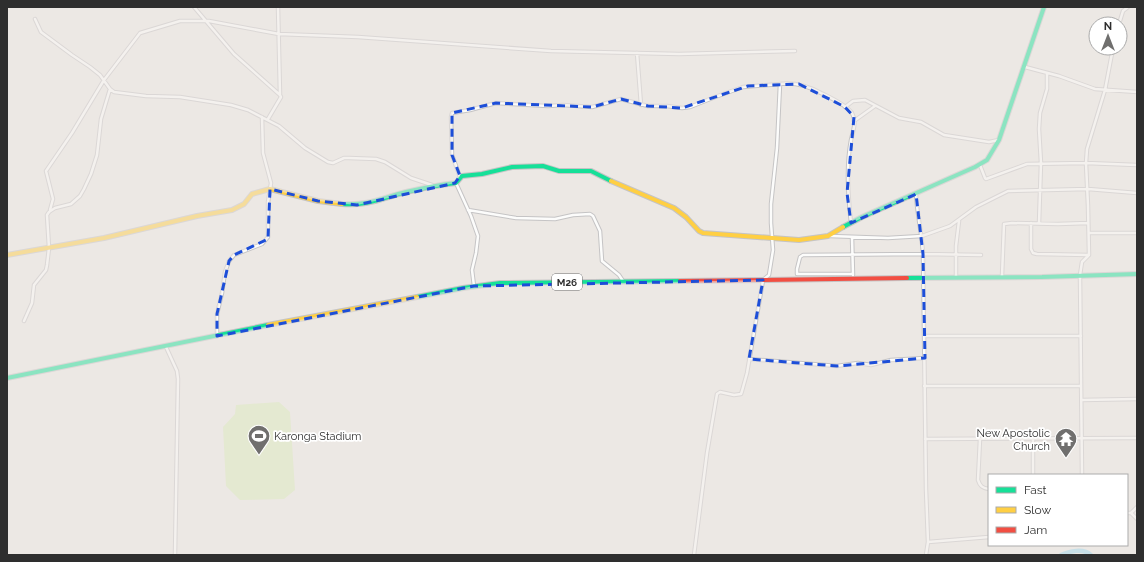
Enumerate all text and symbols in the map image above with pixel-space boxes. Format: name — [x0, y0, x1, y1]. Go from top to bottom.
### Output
north arrow — [1088, 16, 1128, 56]
text: N — [1104, 20, 1112, 33]
road number: M26 — [552, 274, 582, 290]
sports icon: Karonga Stadium — [246, 423, 272, 456]
temple icon: New Apostolic Church — [1053, 426, 1079, 459]
place label: New Apostolic Church — [977, 427, 1050, 453]
place label: Karonga Stadium — [274, 430, 361, 443]
legend — [988, 474, 1128, 546]
text: Fast — [1024, 483, 1047, 497]
text: Slow — [1024, 503, 1051, 517]
text: Jam — [1024, 523, 1047, 537]

